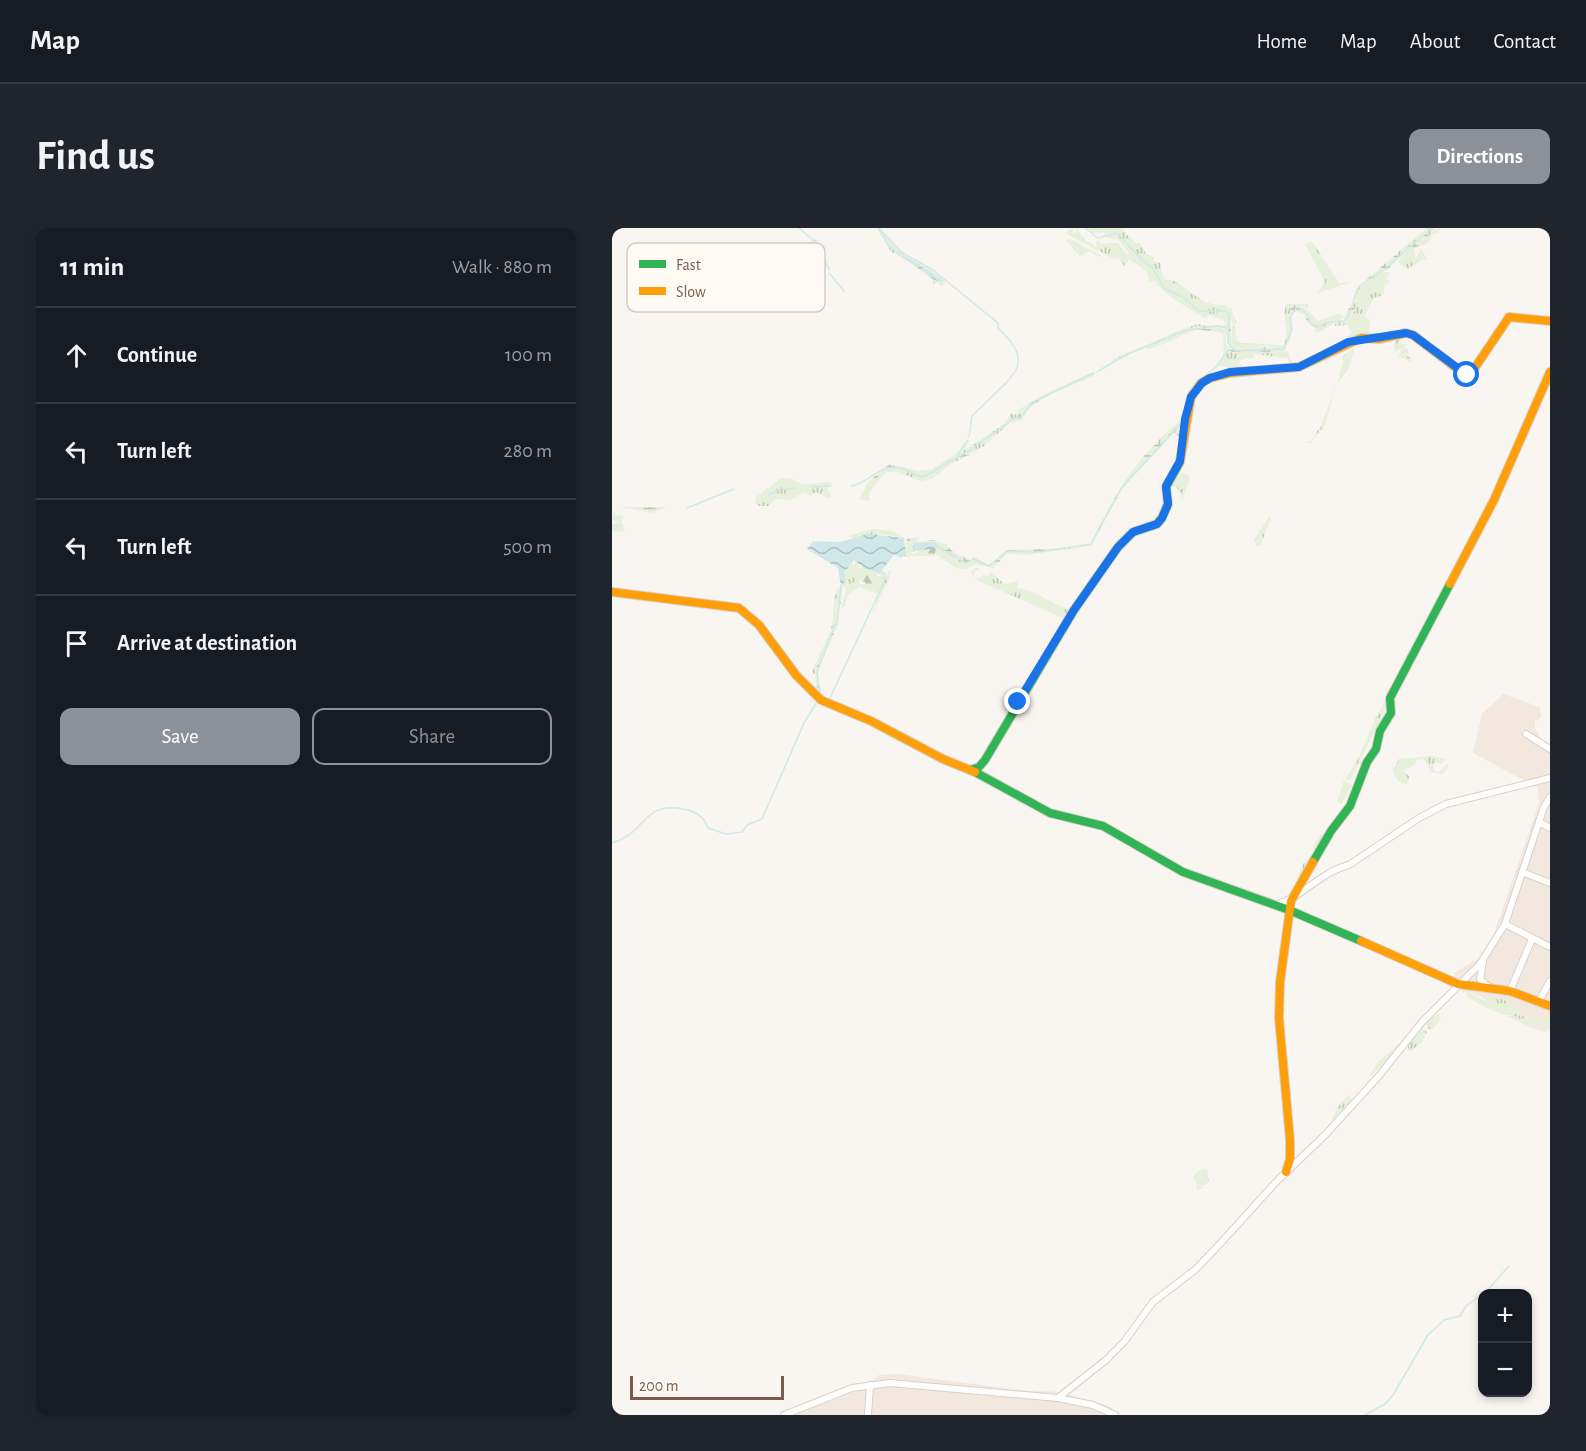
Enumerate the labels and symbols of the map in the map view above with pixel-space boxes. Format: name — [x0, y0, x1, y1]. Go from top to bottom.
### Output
legend — [627, 243, 825, 312]
text: Fast — [676, 257, 701, 273]
text: Slow — [676, 284, 706, 300]
route start — [1453, 361, 1479, 387]
route end — [1004, 688, 1030, 714]
scale bar — [630, 1373, 784, 1400]

